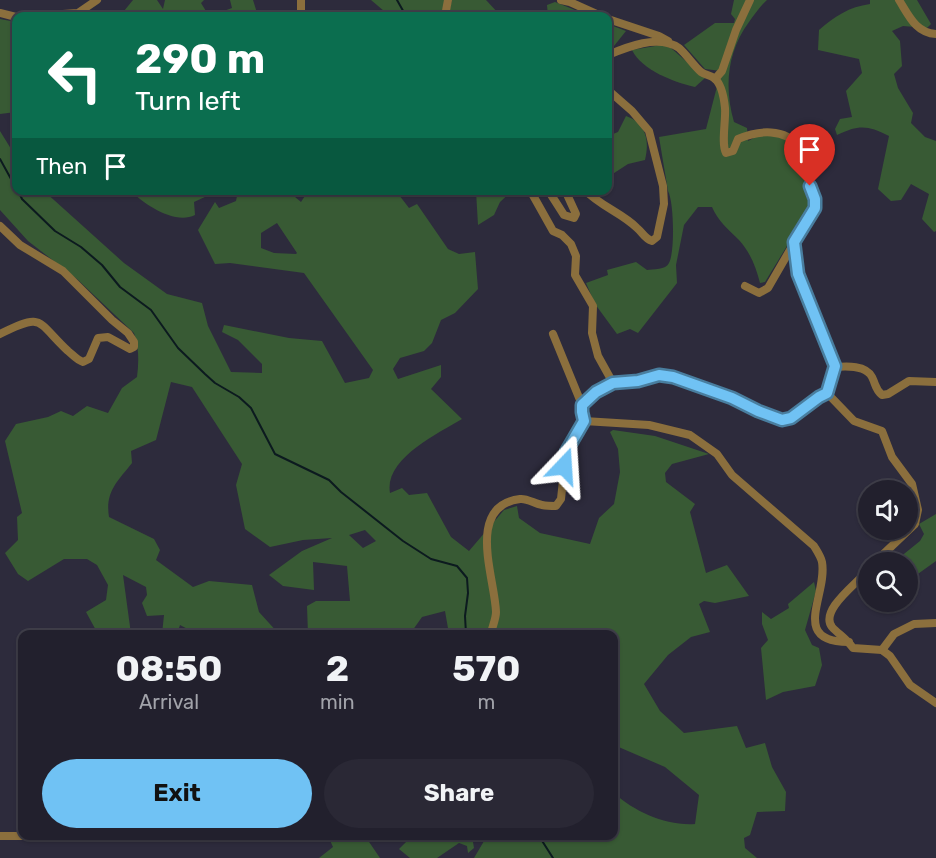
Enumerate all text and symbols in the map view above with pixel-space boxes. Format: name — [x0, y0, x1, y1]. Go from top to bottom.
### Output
text: 290 m — [135, 34, 265, 84]
icon: left — [36, 36, 114, 114]
text: Turn left — [135, 85, 240, 117]
pin — [784, 124, 835, 186]
icon: arrive — [793, 133, 826, 166]
icon: arrive — [99, 150, 132, 183]
text: Then — [36, 153, 87, 180]
position arrow — [532, 434, 596, 498]
map controls — [858, 480, 918, 612]
button: sound — [858, 480, 918, 540]
button: search — [858, 552, 918, 612]
text: 08:50 — [115, 647, 223, 690]
text: 2 — [326, 647, 349, 690]
text: 570 — [452, 647, 521, 690]
text: Arrival — [139, 690, 199, 714]
text: min — [320, 690, 355, 714]
text: m — [477, 690, 495, 714]
button: Exit — [42, 759, 312, 828]
button: Share — [324, 759, 594, 828]

